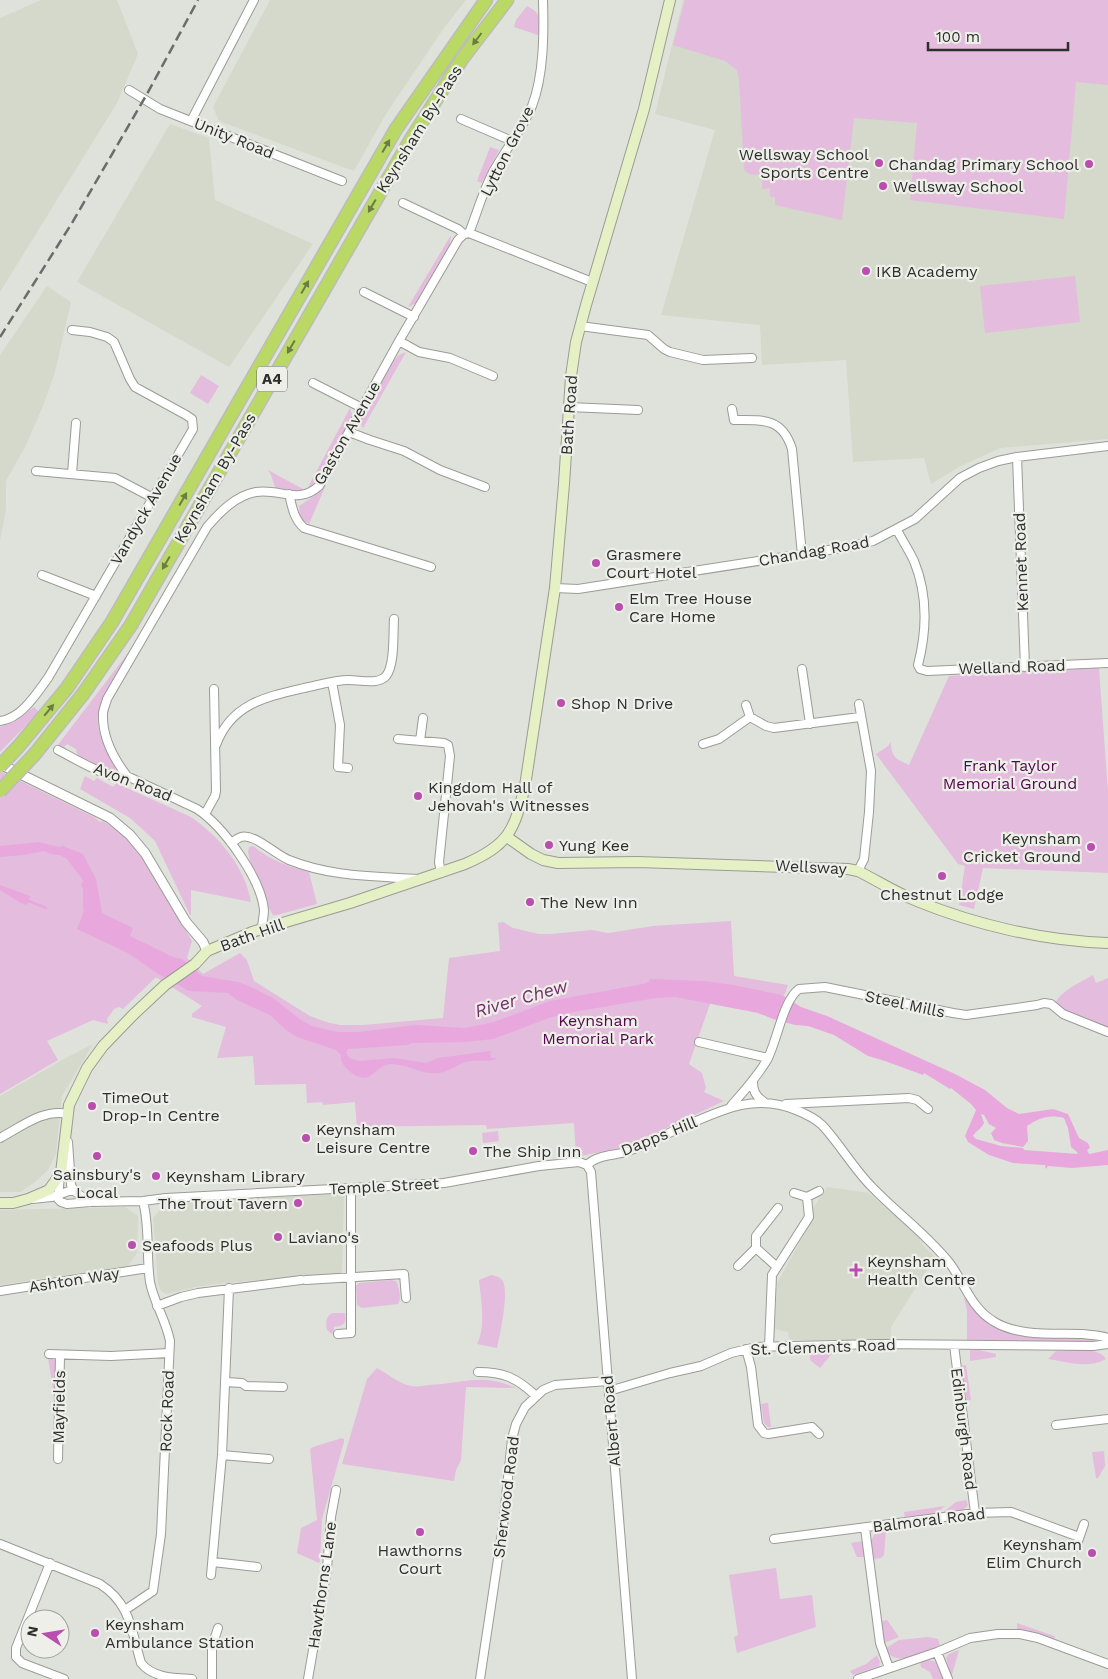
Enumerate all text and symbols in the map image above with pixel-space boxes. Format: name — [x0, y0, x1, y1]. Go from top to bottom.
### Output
scale bar — [928, 20, 1068, 52]
text: 100 m — [936, 28, 980, 46]
one-way arrow — [472, 32, 482, 46]
street label: Keynsham By-Pass — [372, 62, 466, 196]
street label: Lytton Grove — [476, 103, 538, 199]
street label: Unity Road — [191, 113, 277, 163]
one-way arrow — [382, 139, 391, 152]
place label: Wellsway School Sports Centre — [739, 145, 869, 182]
place label: Chandag Primary School — [888, 155, 1079, 174]
marker: Wellsway School Sports Centre — [873, 157, 885, 169]
marker: Chandag Primary School — [1083, 158, 1095, 170]
place label: Wellsway School — [893, 177, 1023, 196]
marker: Wellsway School — [877, 180, 889, 192]
one-way arrow — [368, 199, 377, 213]
place label: IKB Academy — [876, 262, 978, 281]
marker: IKB Academy — [860, 265, 872, 277]
one-way arrow — [301, 280, 310, 293]
one-way arrow — [287, 339, 295, 354]
road number: A4 — [257, 366, 287, 392]
street label: Bath Road — [557, 374, 581, 456]
street label: Gaston Avenue — [310, 378, 384, 488]
street label: Keynsham By-Pass — [170, 410, 260, 546]
street label: Vandyck Avenue — [106, 450, 186, 568]
one-way arrow — [179, 492, 187, 506]
street label: Kennet Road — [1010, 512, 1032, 612]
street label: Chandag Road — [757, 532, 871, 570]
place label: Grasmere Court Hotel — [606, 545, 697, 582]
one-way arrow — [162, 556, 170, 571]
marker: Grasmere Court Hotel — [590, 557, 602, 569]
place label: Elm Tree House Care Home — [629, 589, 752, 626]
marker: Elm Tree House Care Home — [613, 601, 625, 613]
street label: Welland Road — [958, 656, 1066, 678]
place label: Shop N Drive — [571, 694, 673, 713]
marker: Shop N Drive — [555, 697, 567, 709]
one-way arrow — [44, 703, 55, 716]
park label: Frank Taylor Memorial Ground — [943, 756, 1077, 793]
street label: Avon Road — [91, 758, 175, 806]
place label: Kingdom Hall of Jehovah's Witnesses — [428, 778, 589, 815]
marker: Kingdom Hall of Jehovah's Witnesses — [412, 790, 424, 802]
place label: Keynsham Cricket Ground — [963, 829, 1081, 866]
place label: Yung Kee — [559, 836, 629, 855]
marker: Yung Kee — [543, 839, 555, 851]
marker: Keynsham Cricket Ground — [1085, 841, 1097, 853]
street label: Wellsway — [775, 856, 848, 878]
marker: Chestnut Lodge — [936, 870, 948, 882]
place label: Chestnut Lodge — [880, 885, 1004, 904]
place label: The New Inn — [540, 893, 638, 912]
marker: The New Inn — [524, 896, 536, 908]
street label: Bath Hill — [217, 915, 287, 955]
water label: River Chew — [472, 974, 571, 1021]
street label: Steel Mills — [863, 986, 947, 1022]
park label: Keynsham Memorial Park — [542, 1011, 654, 1048]
place label: TimeOut Drop-In Centre — [102, 1088, 220, 1125]
marker: TimeOut Drop-In Centre — [86, 1100, 98, 1112]
street label: Dapps Hill — [618, 1112, 700, 1160]
place label: Keynsham Leisure Centre — [316, 1120, 430, 1157]
marker: Keynsham Leisure Centre — [300, 1132, 312, 1144]
place label: The Ship Inn — [483, 1142, 581, 1161]
marker: The Ship Inn — [467, 1145, 479, 1157]
marker: Sainsbury's Local — [91, 1150, 103, 1162]
place label: Sainsbury's Local — [53, 1165, 141, 1202]
place label: Keynsham Library — [166, 1167, 306, 1186]
marker: Keynsham Library — [150, 1170, 162, 1182]
street label: Temple Street — [328, 1174, 440, 1198]
place label: The Trout Tavern — [158, 1194, 288, 1213]
marker: The Trout Tavern — [292, 1197, 304, 1209]
place label: Laviano's — [288, 1228, 359, 1247]
marker: Laviano's — [272, 1231, 284, 1243]
place label: Seafoods Plus — [142, 1236, 253, 1255]
marker: Seafoods Plus — [126, 1239, 138, 1251]
place label: Keynsham Health Centre — [867, 1252, 976, 1289]
street label: Ashton Way — [27, 1263, 121, 1297]
marker: Keynsham Health Centre — [849, 1263, 863, 1277]
street label: St. Clements Road — [750, 1335, 896, 1359]
street label: Edinburgh Road — [947, 1367, 981, 1491]
street label: Mayfields — [49, 1370, 69, 1444]
street label: Rock Road — [156, 1370, 178, 1452]
street label: Albert Road — [598, 1374, 624, 1468]
street label: Sherwood Road — [489, 1435, 523, 1559]
street label: Balmoral Road — [872, 1504, 986, 1536]
street label: Hawthorns Lane — [304, 1520, 340, 1650]
marker: Hawthorns Court — [414, 1526, 426, 1538]
place label: Keynsham Elim Church — [986, 1535, 1082, 1572]
place label: Hawthorns Court — [378, 1541, 462, 1578]
marker: Keynsham Elim Church — [1086, 1547, 1098, 1559]
north arrow — [20, 1609, 70, 1659]
place label: Keynsham Ambulance Station — [105, 1615, 254, 1652]
text: N — [23, 1625, 41, 1638]
marker: Keynsham Ambulance Station — [89, 1627, 101, 1639]

